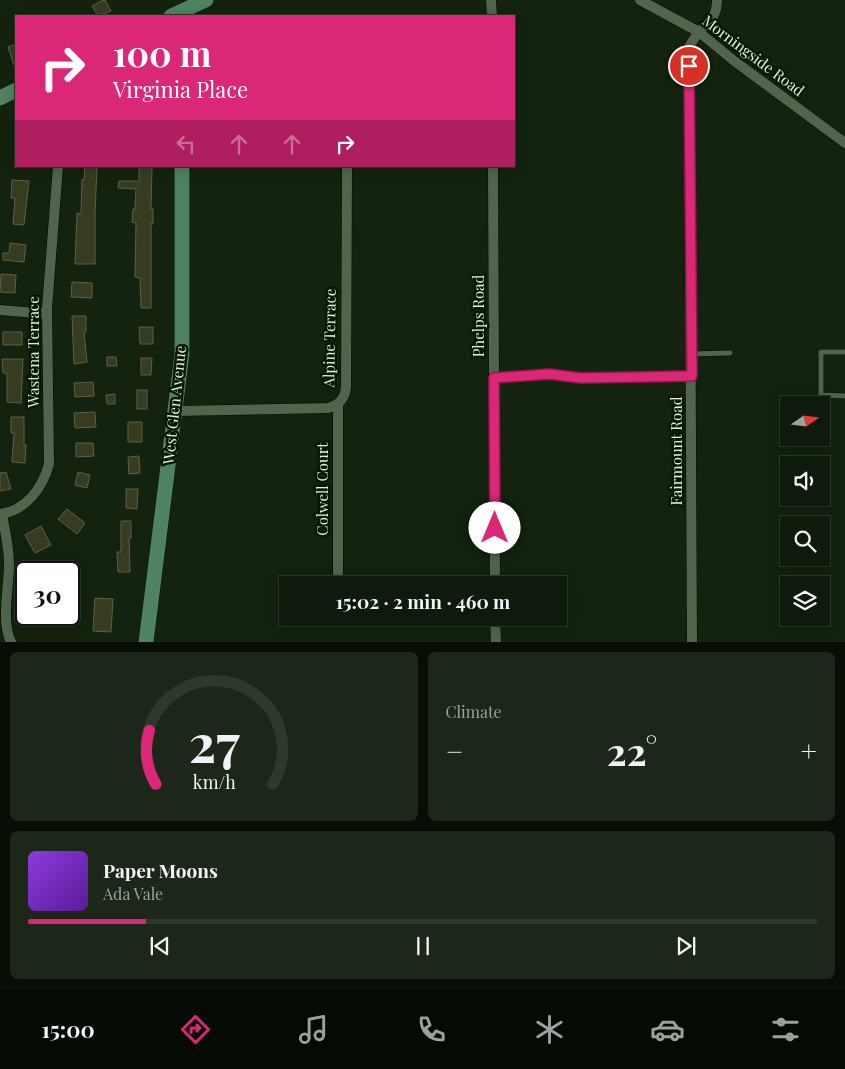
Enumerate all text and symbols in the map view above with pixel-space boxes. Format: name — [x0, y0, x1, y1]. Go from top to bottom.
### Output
street label: Morningside Road — [698, 10, 809, 100]
text: 100 m — [113, 29, 211, 76]
icon: right — [30, 35, 95, 100]
pin — [668, 45, 710, 87]
icon: arrive — [675, 52, 703, 80]
text: Virginia Place — [113, 74, 248, 104]
icon: left — [172, 130, 200, 158]
icon: ahead — [225, 130, 253, 158]
icon: ahead — [278, 130, 306, 158]
icon: right — [331, 130, 359, 158]
street label: Phelps Road — [468, 274, 488, 357]
street label: Alpine Terrace — [318, 288, 340, 389]
street label: Wastena Terrace — [23, 296, 43, 409]
street label: West Glen Avenue — [158, 344, 190, 466]
street label: Fairmount Road — [666, 396, 686, 506]
north arrow — [780, 396, 830, 446]
map controls — [780, 396, 830, 626]
street label: Colwell Court — [312, 442, 332, 536]
button: sound — [780, 456, 830, 506]
position arrow — [468, 501, 520, 553]
button: search — [780, 516, 830, 566]
speed limit sign: 30 — [15, 561, 80, 626]
button: layers — [780, 576, 830, 626]
text: 15:02 · 2 min · 460 m — [336, 588, 510, 614]
text: Climate — [446, 701, 502, 722]
text: 27 — [188, 707, 240, 776]
text: 22° — [607, 725, 657, 776]
text: − — [446, 732, 464, 769]
text: + — [801, 732, 817, 769]
text: km/h — [192, 770, 236, 793]
text: Paper Moons — [103, 857, 218, 883]
text: Ada Vale — [103, 883, 163, 904]
icon: previous — [146, 932, 174, 960]
icon: pause — [409, 932, 437, 960]
icon: next — [672, 932, 700, 960]
icon: directions — [178, 1012, 213, 1047]
icon: music — [296, 1012, 331, 1047]
icon: phone — [414, 1012, 449, 1047]
icon: climate — [532, 1012, 567, 1047]
icon: car — [650, 1012, 685, 1047]
icon: filters — [768, 1012, 803, 1047]
text: 15:00 — [42, 1014, 95, 1044]

